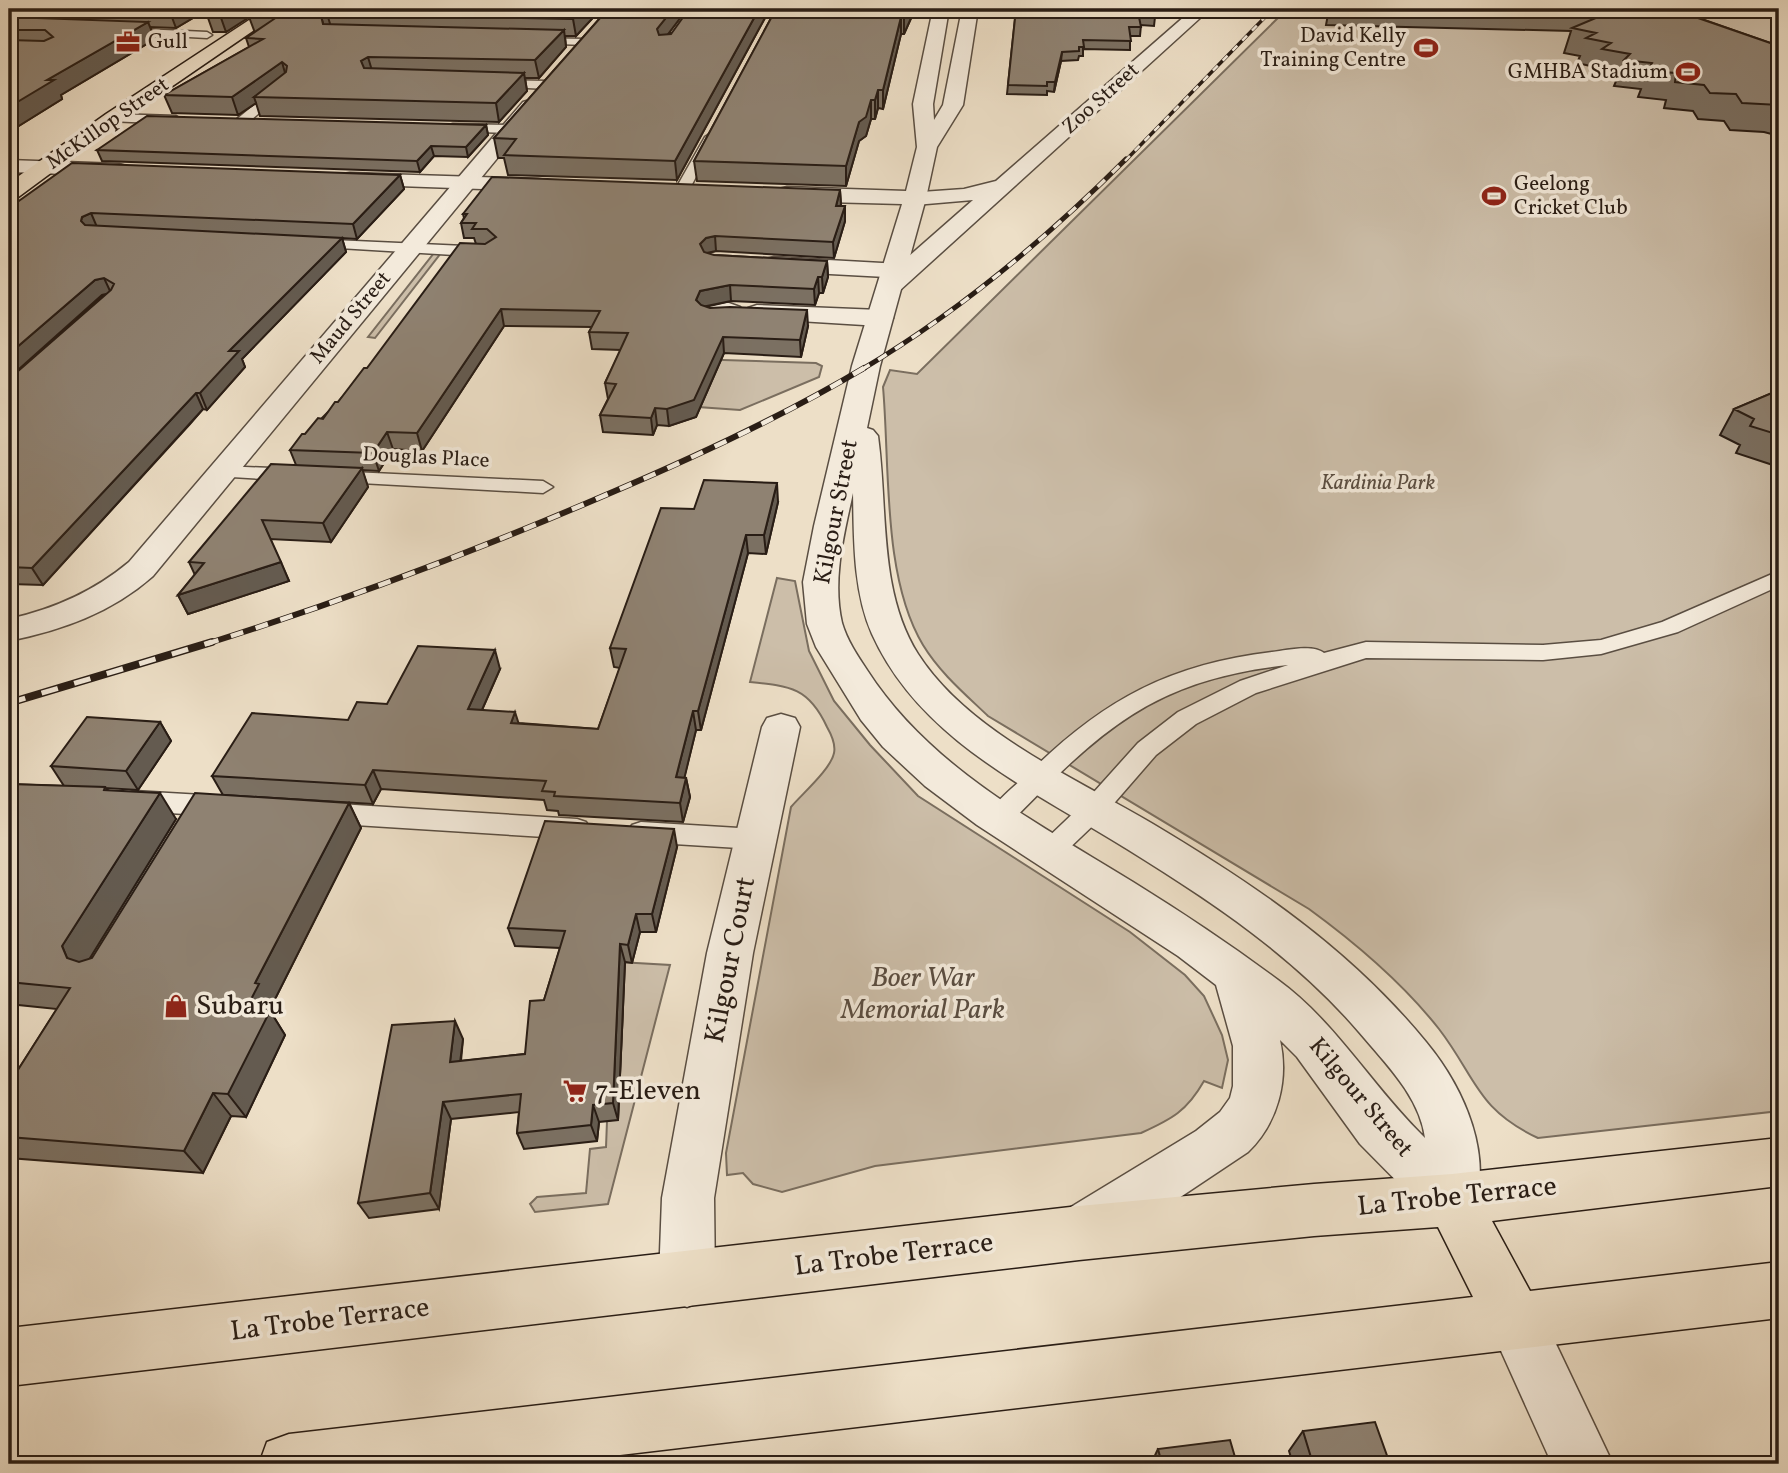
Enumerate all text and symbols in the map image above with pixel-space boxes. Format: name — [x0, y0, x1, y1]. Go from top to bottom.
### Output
place label: David Kelly Training Centre — [1260, 22, 1407, 75]
office icon: Gull — [114, 28, 142, 56]
place label: Gull — [148, 28, 188, 57]
sports icon: David Kelly Training Centre — [1412, 34, 1440, 62]
street label: Zoo Street — [1056, 56, 1146, 142]
place label: GMHBA Stadium — [1508, 58, 1668, 87]
sports icon: GMHBA Stadium — [1674, 58, 1702, 86]
street label: McKillop Street — [41, 71, 175, 177]
place label: Geelong Cricket Club — [1514, 170, 1628, 223]
sports icon: Geelong Cricket Club — [1480, 182, 1508, 210]
street label: Maud Street — [304, 265, 398, 371]
street label: Kilgour Street — [806, 437, 868, 587]
street label: Douglas Place — [362, 440, 490, 476]
park label: Kardinia Park — [1321, 469, 1436, 498]
street label: Kilgour Court — [696, 874, 766, 1046]
park label: Boer War Memorial Park — [840, 959, 1005, 1030]
place label: Subaru — [196, 987, 284, 1026]
shop icon: Subaru — [162, 992, 190, 1020]
street label: Kilgour Street — [1300, 1031, 1420, 1165]
place label: 7-Eleven — [595, 1072, 701, 1111]
supermarket icon: 7-Eleven — [561, 1077, 589, 1105]
street label: La Trobe Terrace — [1355, 1167, 1559, 1227]
street label: La Trobe Terrace — [792, 1223, 996, 1287]
street label: La Trobe Terrace — [228, 1288, 432, 1352]

